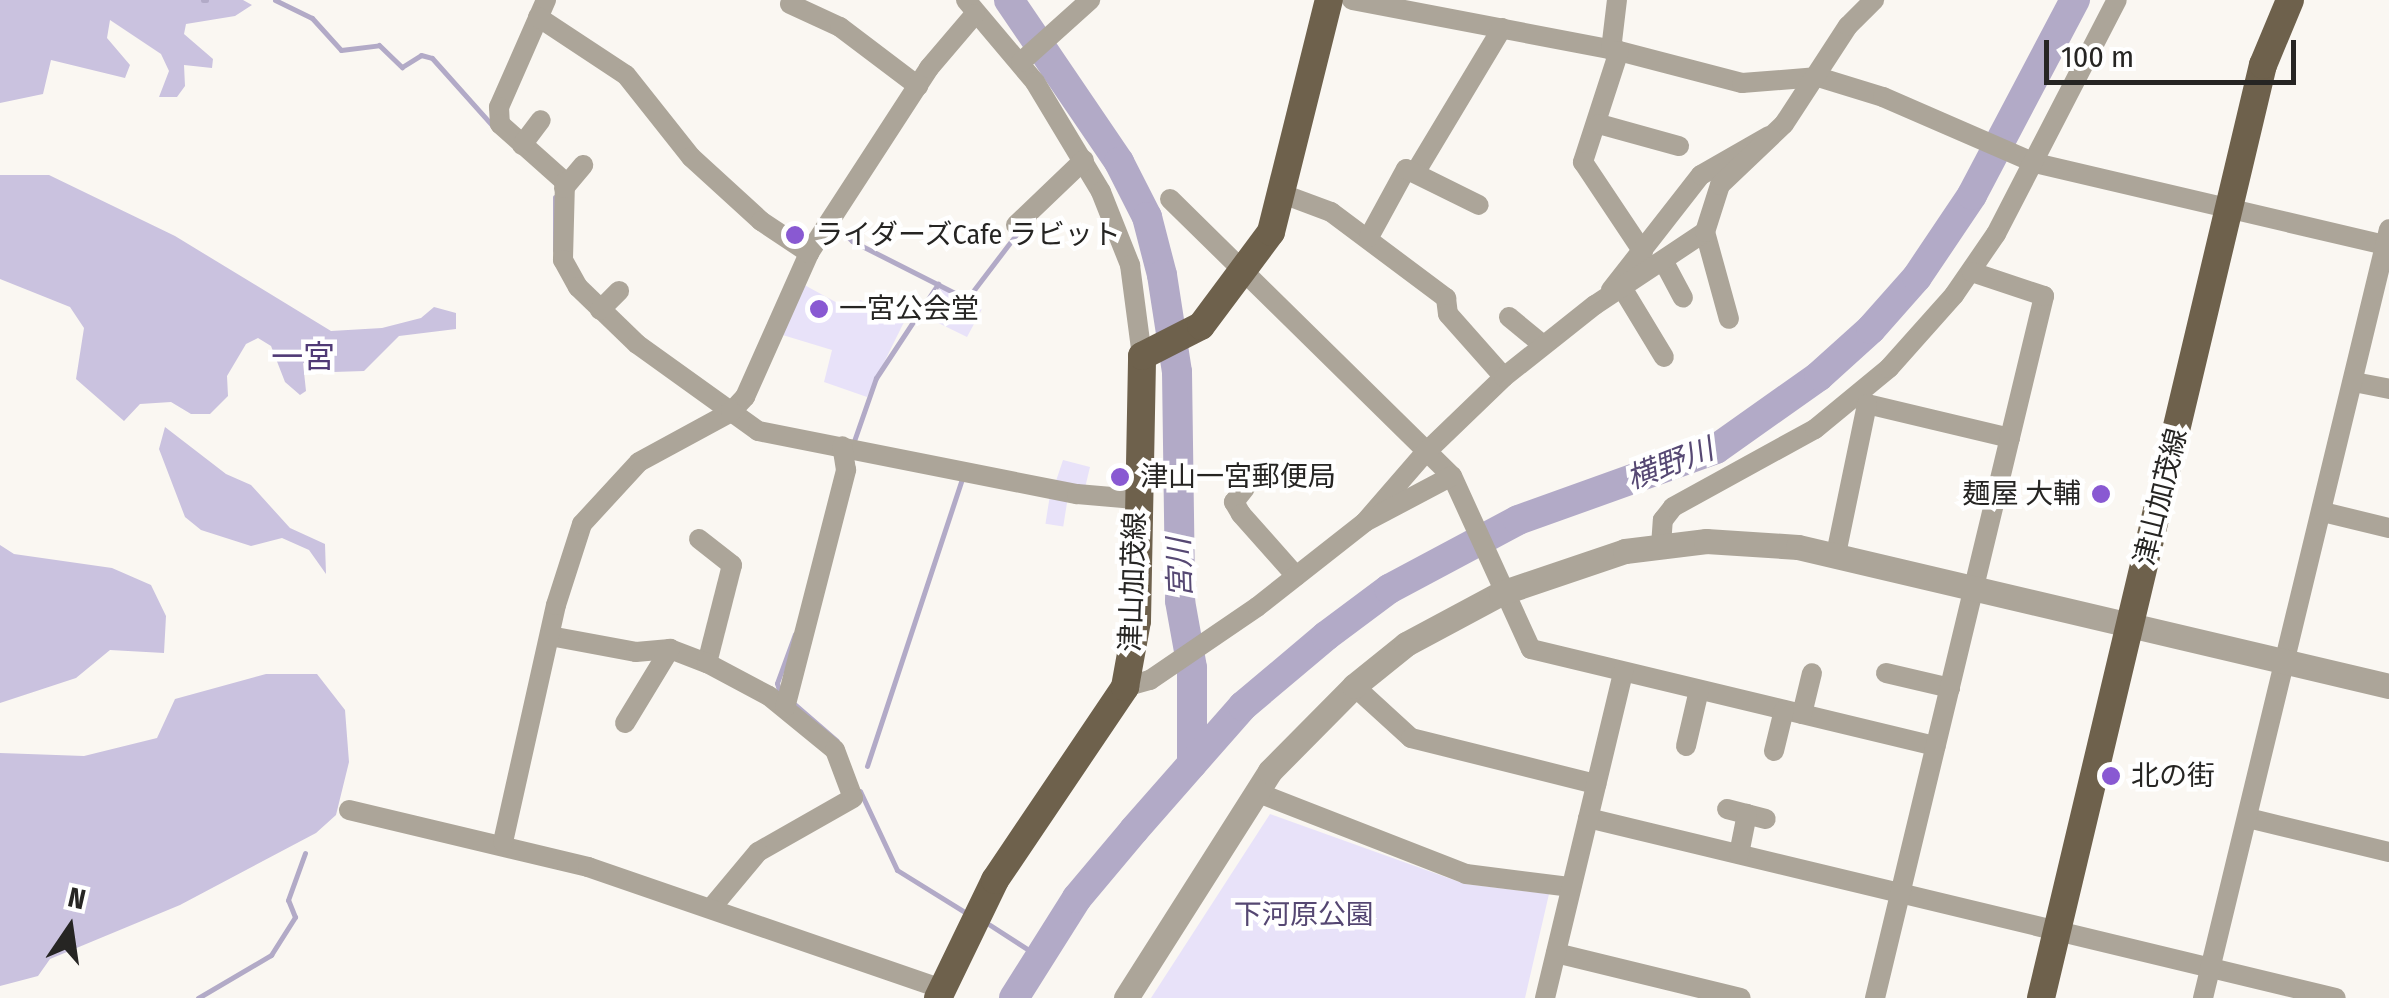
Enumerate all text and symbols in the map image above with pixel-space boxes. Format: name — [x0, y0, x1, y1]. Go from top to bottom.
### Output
scale bar — [2049, 20, 2302, 82]
text: 100 m — [2061, 39, 2134, 75]
place label: ライダーズCafe ラビット — [815, 218, 1123, 252]
marker: ライダーズCafe ラビット — [784, 224, 806, 246]
place label: 一宮公会堂 — [839, 292, 979, 326]
marker: 一宮公会堂 — [808, 298, 830, 320]
district label: 一宮 — [271, 338, 335, 376]
street label: 津山加茂線 — [2128, 425, 2194, 569]
water label: 横野川 — [1622, 431, 1718, 497]
place label: 津山一宮郵便局 — [1140, 460, 1336, 494]
marker: 津山一宮郵便局 — [1109, 466, 1131, 488]
place label: 麺屋 大輔 — [1962, 477, 2081, 511]
marker: 麺屋 大輔 — [2090, 483, 2112, 505]
street label: 津山加茂線 — [1114, 511, 1152, 653]
water label: 宮川 — [1161, 537, 1199, 599]
place label: 北の街 — [2131, 759, 2215, 793]
marker: 北の街 — [2100, 765, 2122, 787]
north arrow — [20, 878, 120, 978]
text: N — [65, 880, 89, 916]
park label: 下河原公園 — [1234, 898, 1374, 932]

